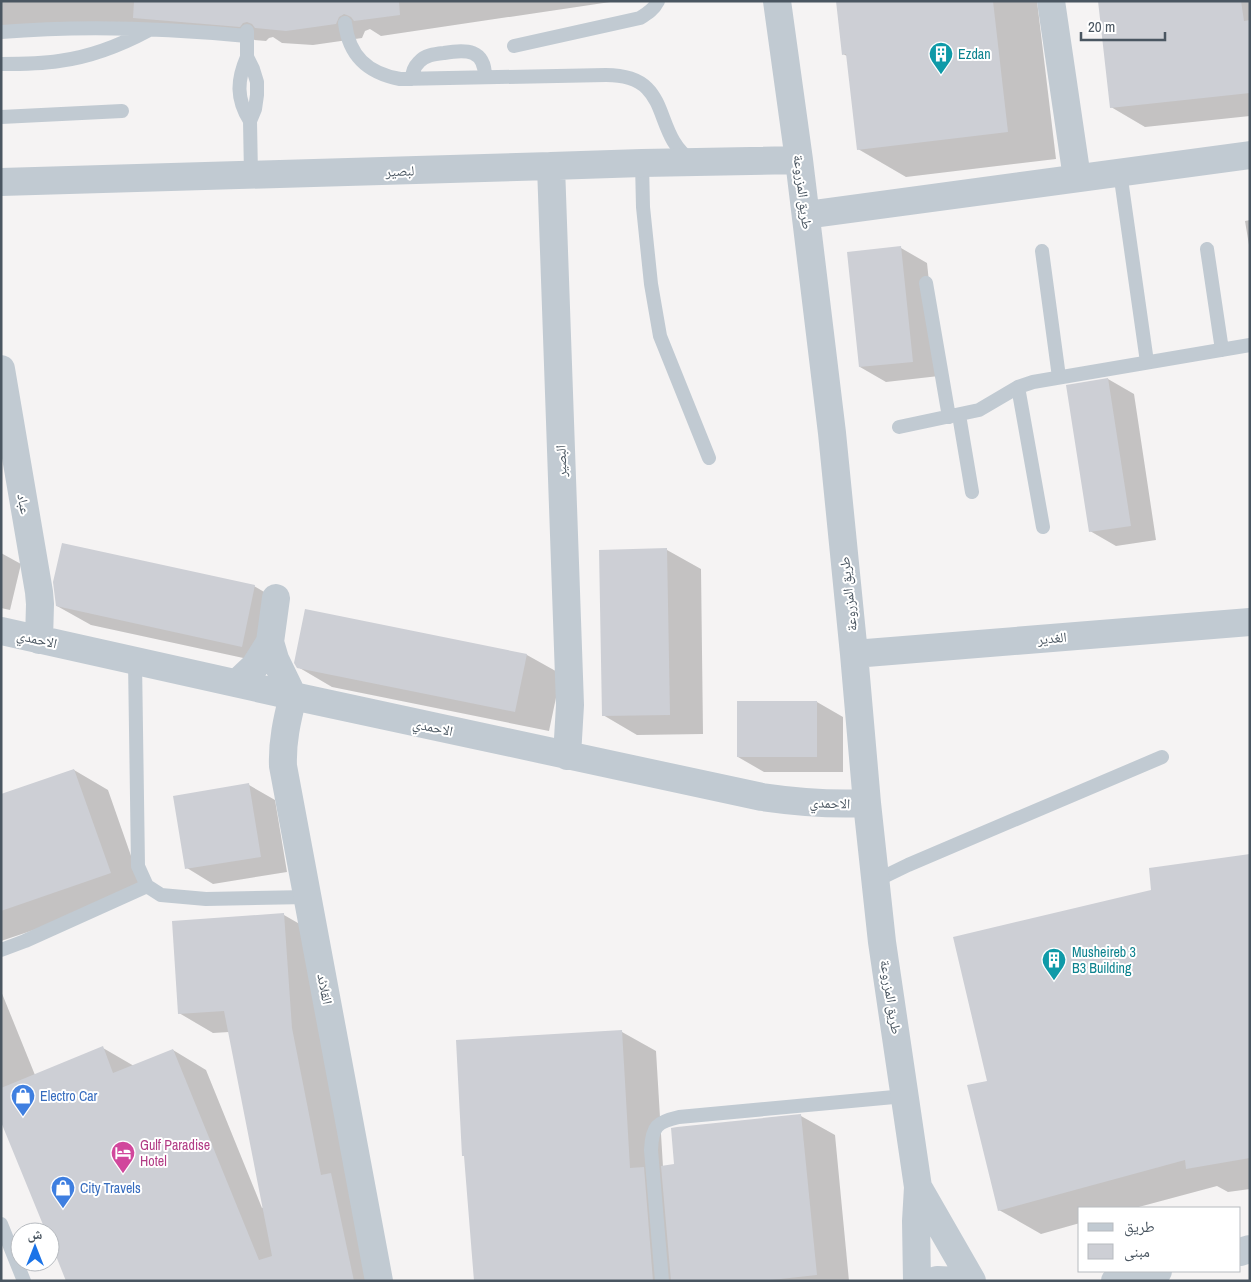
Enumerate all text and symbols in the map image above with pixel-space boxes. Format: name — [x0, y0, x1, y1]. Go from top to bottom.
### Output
scale bar — [1081, 10, 1165, 42]
text: 20 m — [1088, 16, 1115, 37]
building icon: Ezdan — [928, 41, 954, 75]
place label: Ezdan — [958, 45, 991, 63]
street label: طريق المزروعة — [789, 154, 817, 230]
street label: لبصير — [384, 162, 415, 181]
street label: البصير — [551, 445, 571, 478]
street label: عباد — [13, 492, 35, 516]
street label: طريق المزروعة — [835, 556, 862, 632]
street label: الاحمدي — [15, 626, 59, 655]
street label: الغدير — [1036, 628, 1067, 648]
street label: الاحمدي — [411, 714, 455, 743]
street label: الاحمدي — [809, 793, 851, 815]
place label: Musheireb 3 B3 Building — [1072, 943, 1136, 977]
building icon: Musheireb 3 B3 Building — [1041, 947, 1067, 981]
street label: طريق المزروعة — [875, 959, 906, 1036]
street label: القلائد — [313, 972, 337, 1006]
shop icon: Electro Car — [10, 1083, 36, 1117]
place label: Electro Car — [40, 1087, 98, 1105]
place label: Gulf Paradise Hotel — [140, 1136, 210, 1170]
hotel icon: Gulf Paradise Hotel — [110, 1140, 136, 1174]
shop icon: City Travels — [50, 1175, 76, 1209]
place label: City Travels — [80, 1179, 141, 1197]
legend — [1078, 1207, 1241, 1272]
text: طريق — [1124, 1216, 1155, 1237]
north arrow — [10, 1222, 60, 1272]
text: ش — [28, 1225, 43, 1243]
text: مبنى — [1124, 1241, 1150, 1262]

